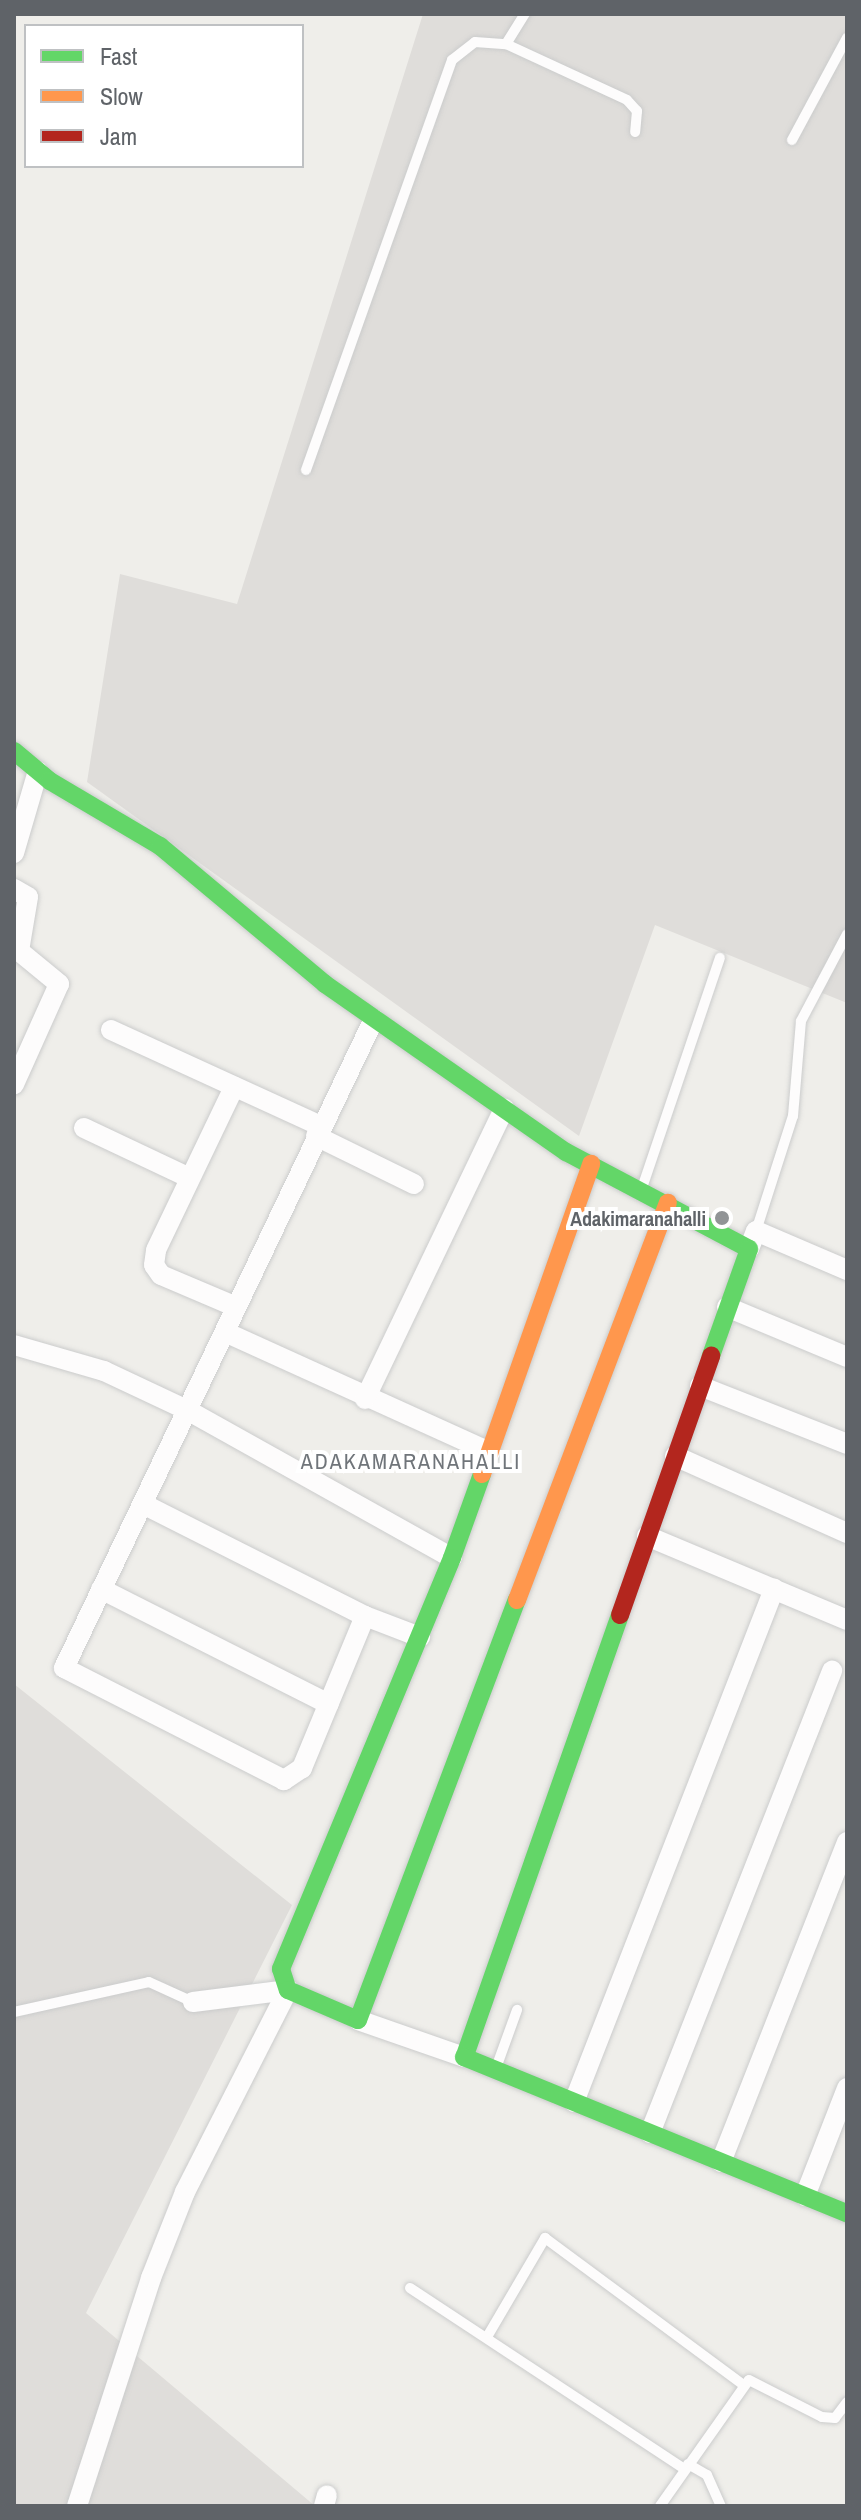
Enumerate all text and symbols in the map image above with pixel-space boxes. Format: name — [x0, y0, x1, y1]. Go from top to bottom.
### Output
legend — [24, 24, 304, 168]
text: Fast — [100, 40, 137, 72]
text: Slow — [100, 80, 143, 112]
text: Jam — [100, 120, 137, 152]
place label: Adakimaranahalli — [570, 1206, 706, 1230]
marker: Adakimaranahalli — [713, 1209, 731, 1227]
district label: ADAKAMARANAHALLI — [301, 1449, 521, 1475]

